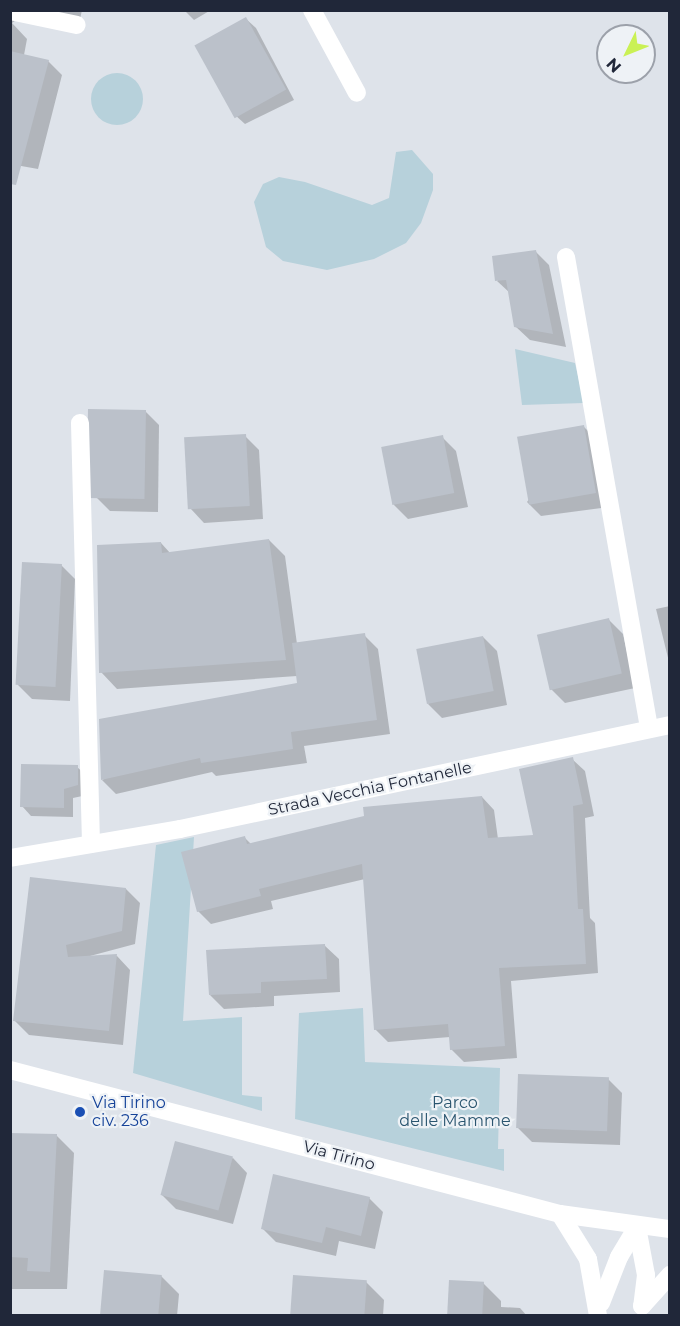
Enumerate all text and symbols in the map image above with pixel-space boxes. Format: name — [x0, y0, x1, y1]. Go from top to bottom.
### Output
north arrow — [596, 24, 656, 84]
text: N — [603, 54, 625, 76]
street label: Strada Vecchia Fontanelle — [267, 758, 473, 820]
place label: Via Tirino civ. 236 — [92, 1093, 166, 1131]
park label: Parco delle Mamme — [399, 1093, 511, 1131]
marker: Via Tirino civ. 236 — [73, 1105, 87, 1119]
street label: Via Tirino — [301, 1137, 377, 1175]

